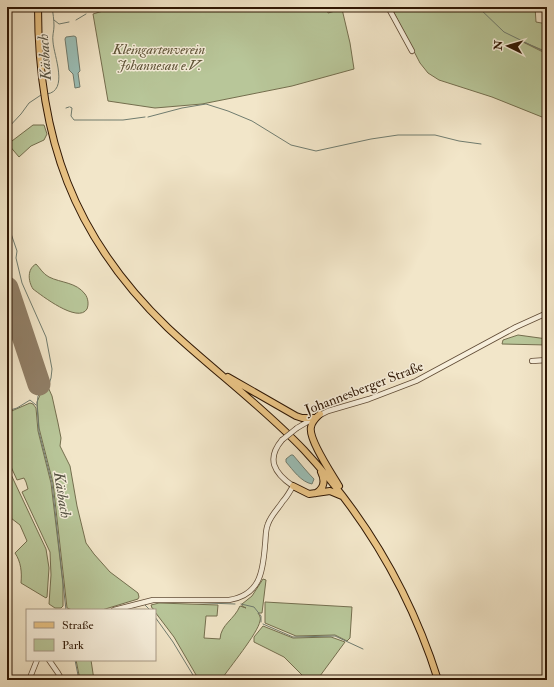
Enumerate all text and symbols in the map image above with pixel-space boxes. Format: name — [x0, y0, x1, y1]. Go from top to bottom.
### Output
north arrow — [488, 26, 528, 66]
water label: Käsbach — [34, 33, 56, 82]
text: N — [492, 39, 506, 52]
park label: Kleingartenverein Johannesau e.V. — [112, 41, 206, 74]
street label: Johannesberger Straße — [301, 357, 426, 419]
water label: Käsbach — [49, 470, 75, 520]
legend — [26, 609, 156, 661]
text: Straße — [62, 618, 93, 633]
text: Park — [62, 638, 84, 653]

